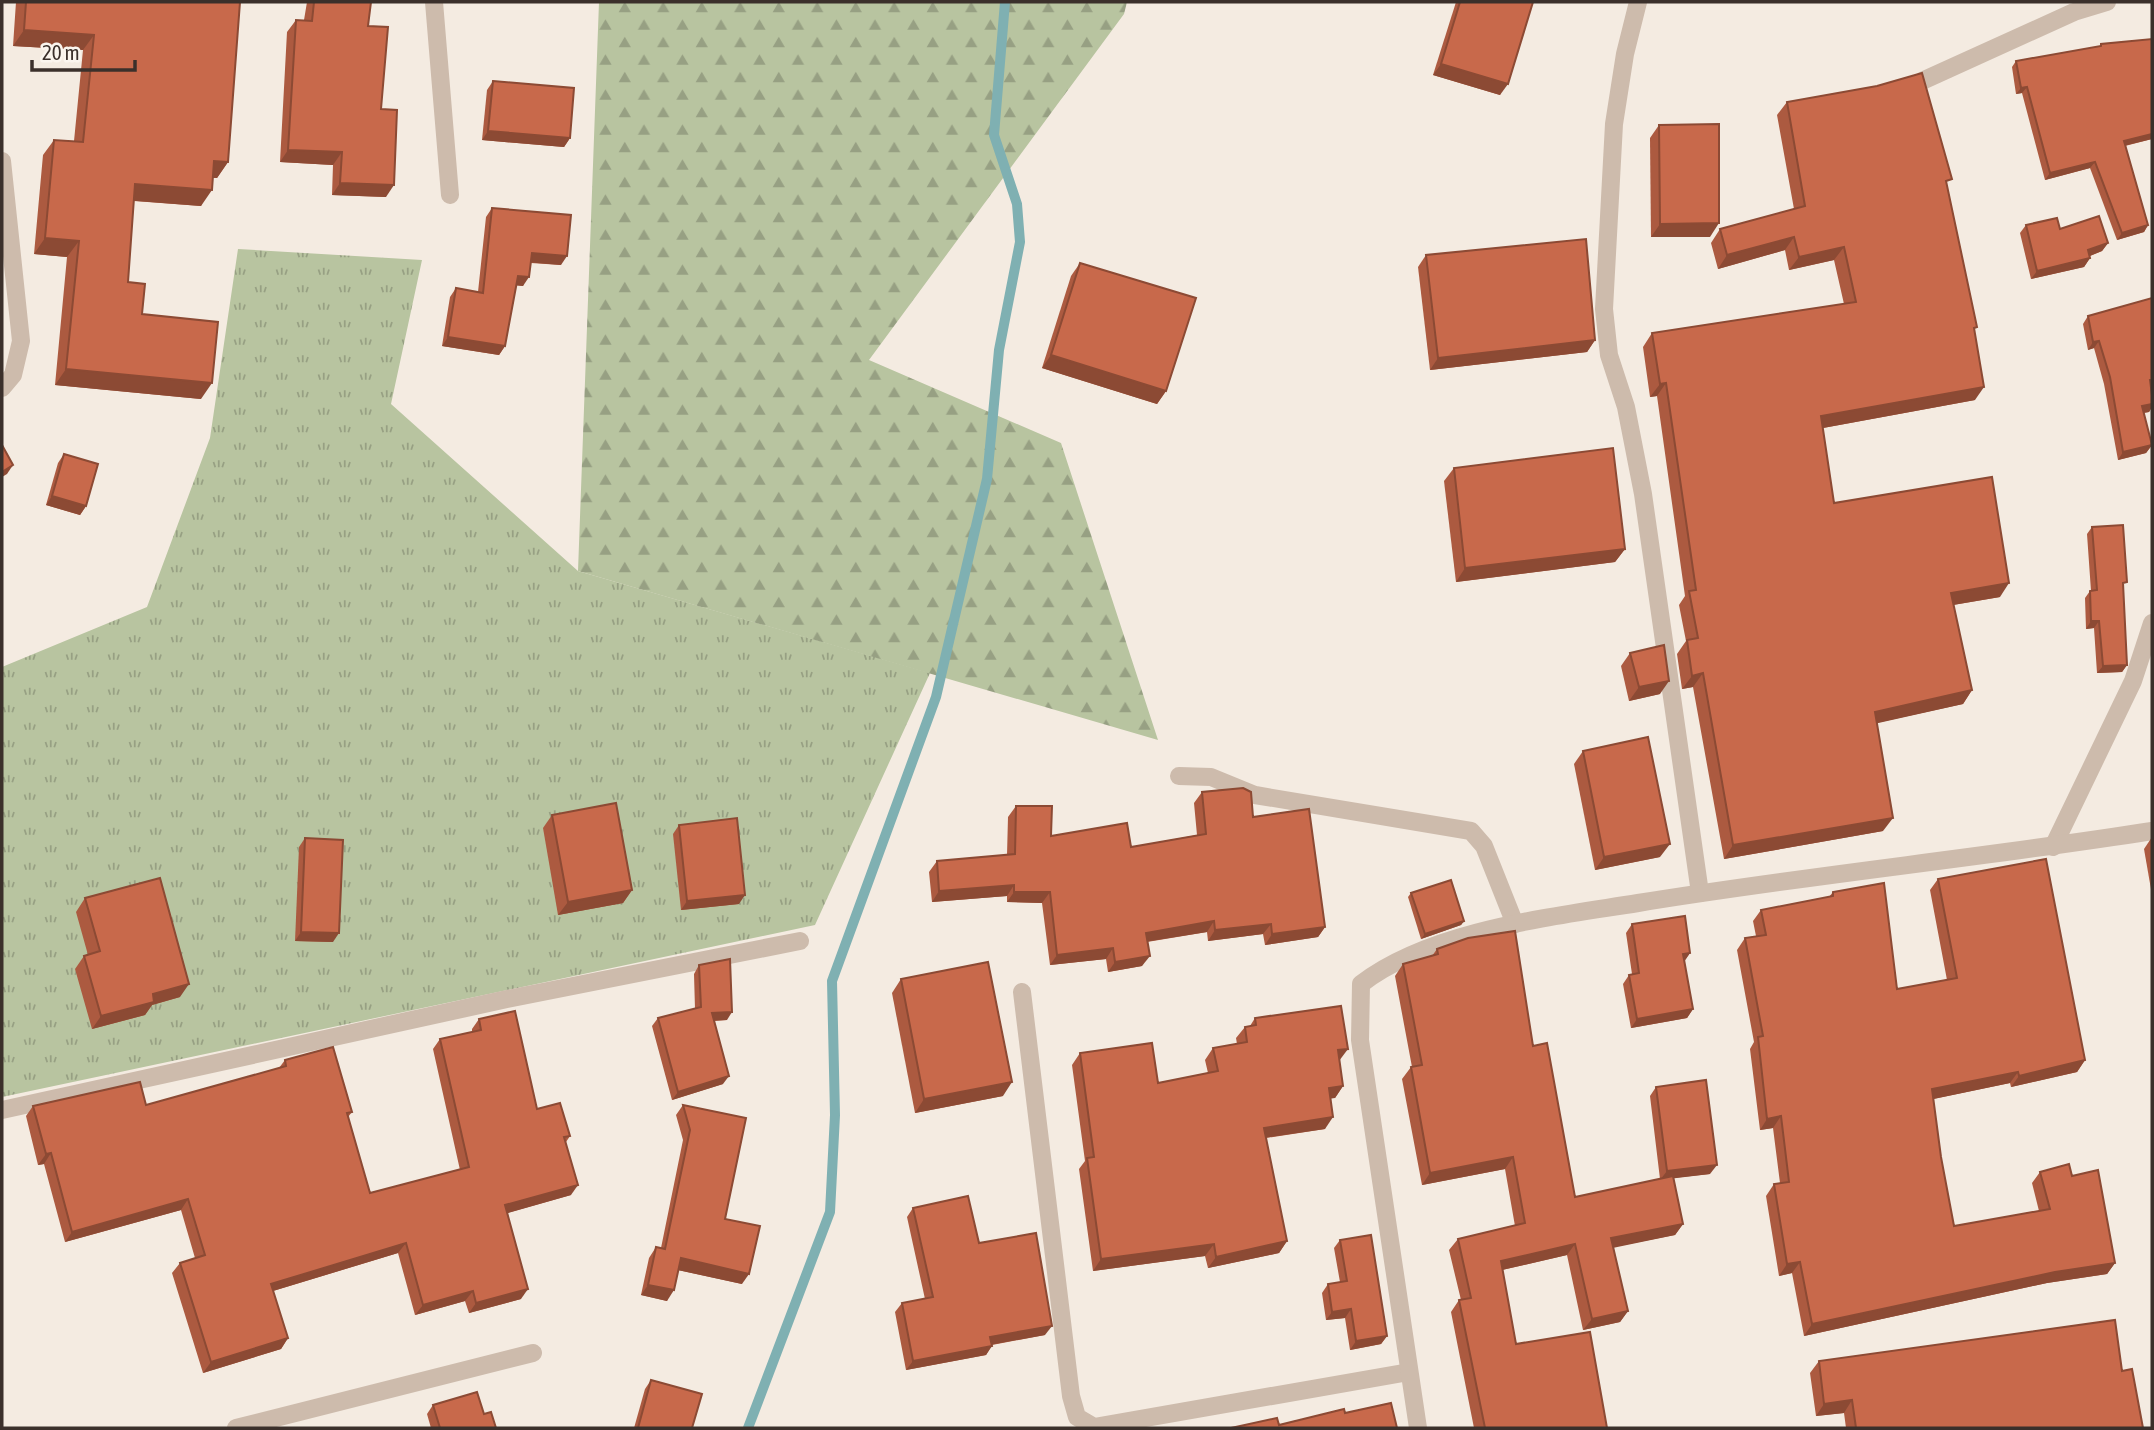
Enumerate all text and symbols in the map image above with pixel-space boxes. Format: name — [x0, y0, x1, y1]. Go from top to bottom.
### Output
scale bar — [32, 28, 135, 72]
text: 20 m — [42, 40, 80, 64]

